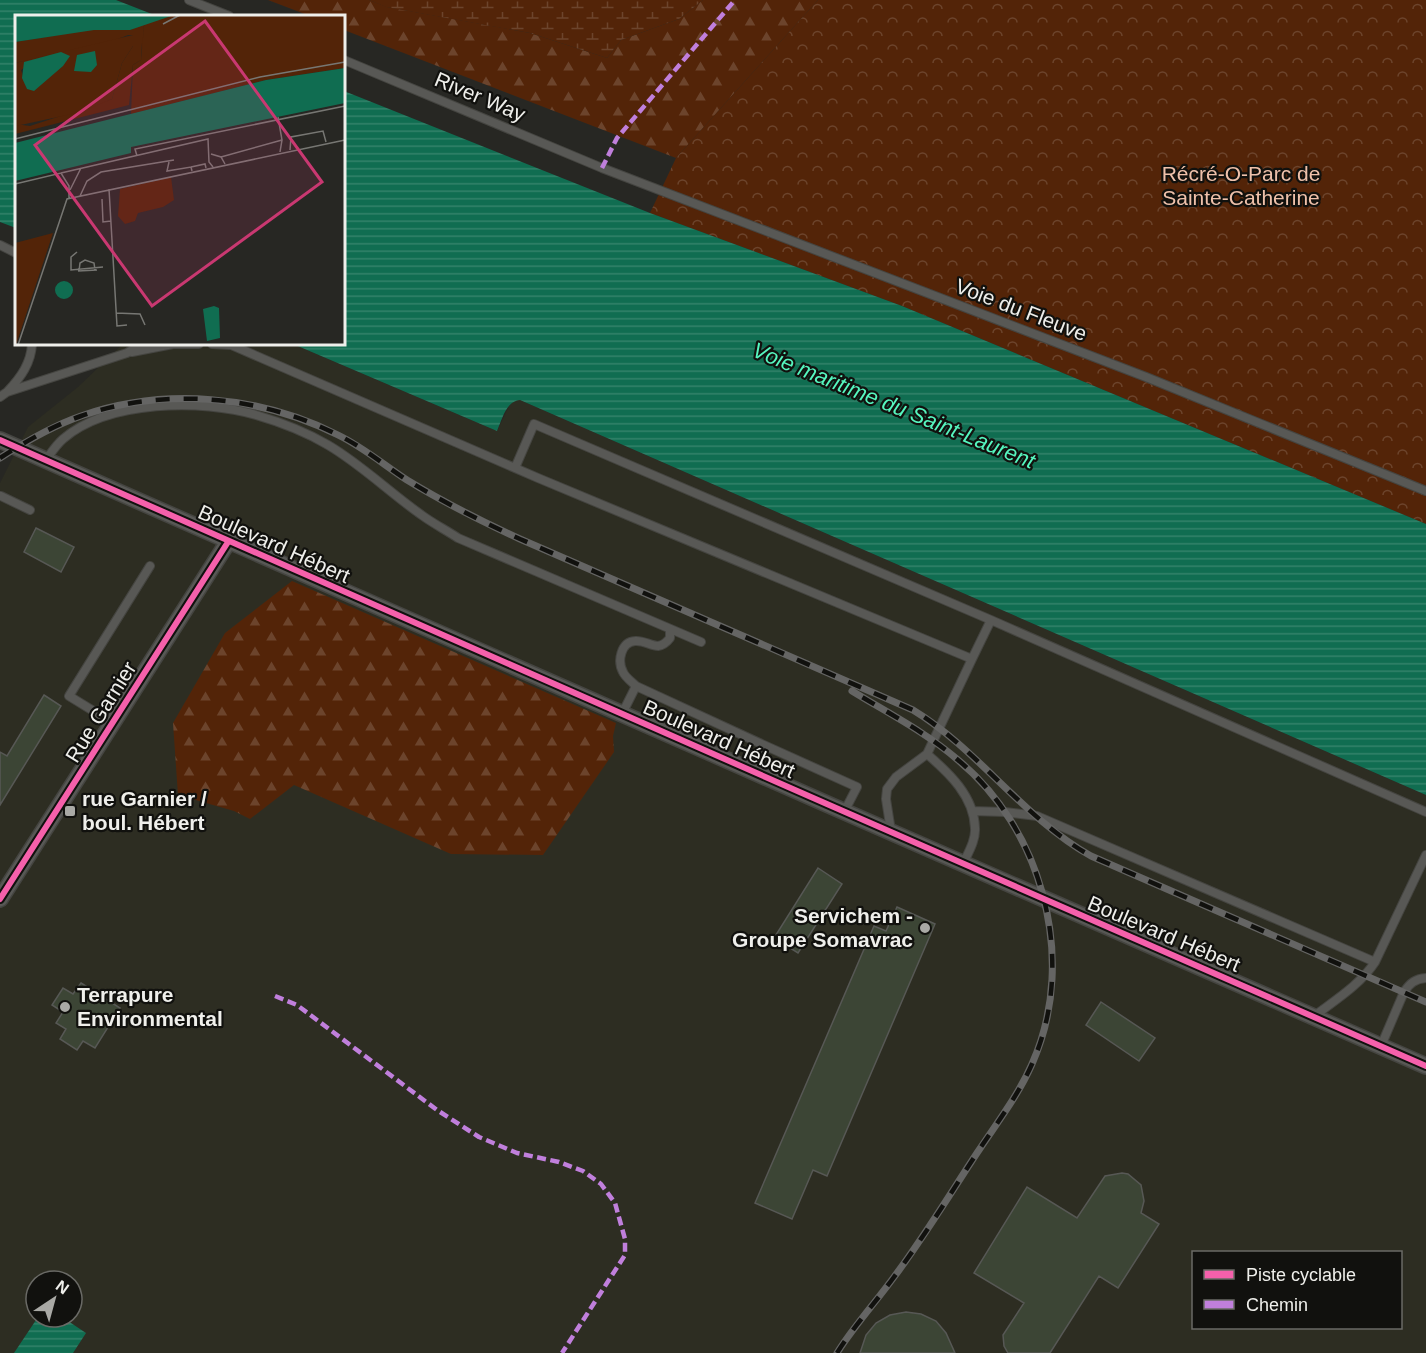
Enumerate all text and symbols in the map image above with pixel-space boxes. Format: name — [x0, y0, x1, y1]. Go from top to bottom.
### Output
inset map — [15, 15, 345, 345]
street label: River Way — [431, 67, 529, 126]
park label: Récré-O-Parc de Sainte-Catherine — [1162, 162, 1320, 209]
street label: Voie du Fleuve — [952, 274, 1090, 345]
water label: Voie maritime du Saint-Laurent — [749, 337, 1040, 474]
street label: Boulevard Hébert — [195, 500, 354, 587]
street label: Rue Garnier — [61, 657, 141, 766]
street label: Boulevard Hébert — [640, 695, 799, 782]
place label: rue Garnier / boul. Hébert — [82, 787, 207, 834]
marker: rue Garnier / boul. Hébert — [63, 804, 77, 818]
street label: Boulevard Hébert — [1084, 891, 1244, 976]
place label: Servichem - Groupe Somavrac — [732, 904, 913, 951]
marker: Servichem - Groupe Somavrac — [918, 921, 932, 935]
place label: Terrapure Environmental — [77, 983, 223, 1030]
marker: Terrapure Environmental — [58, 1000, 72, 1014]
legend — [1192, 1251, 1402, 1329]
text: Piste cyclable — [1246, 1265, 1356, 1285]
north arrow — [24, 1269, 84, 1329]
text: N — [53, 1277, 72, 1298]
text: Chemin — [1246, 1295, 1308, 1315]

